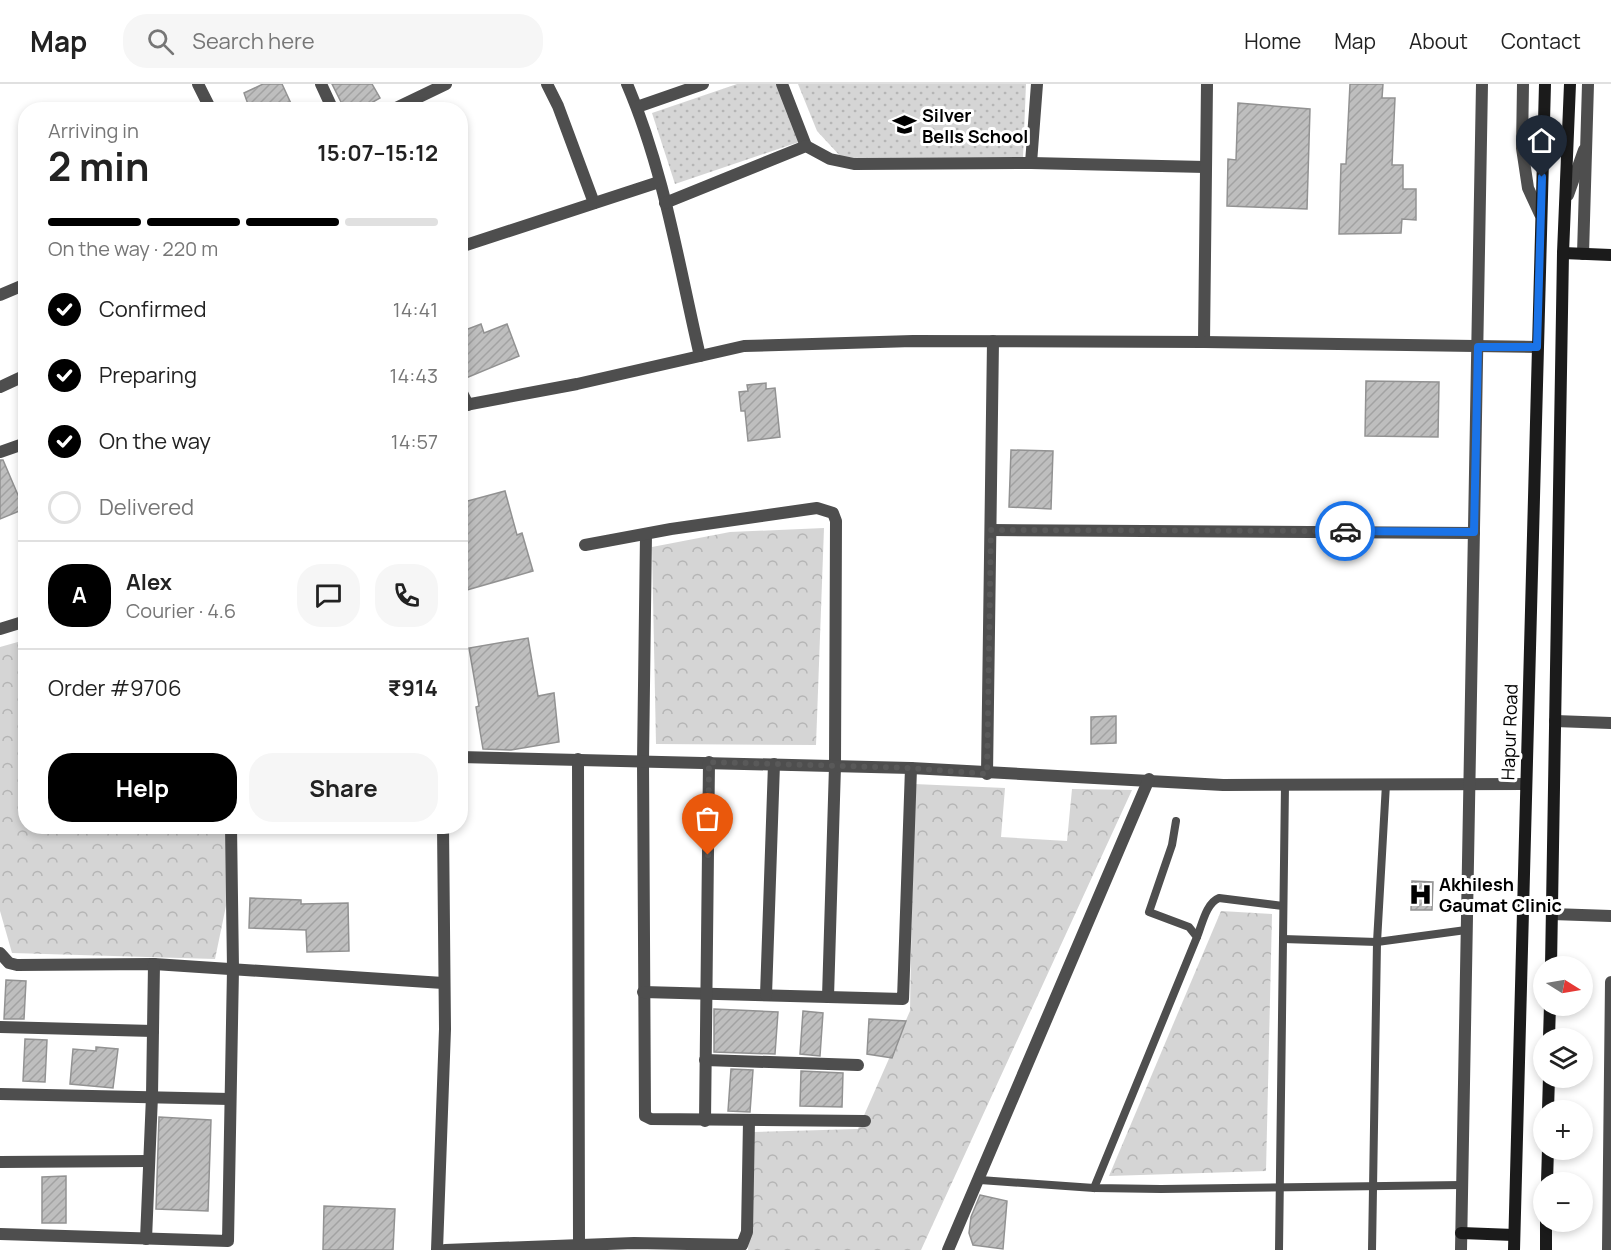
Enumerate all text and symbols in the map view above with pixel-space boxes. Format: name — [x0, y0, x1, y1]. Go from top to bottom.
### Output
search box — [123, 14, 543, 68]
text: Map — [30, 22, 87, 60]
icon: search — [144, 25, 177, 58]
text: Search here — [192, 26, 315, 56]
text: Home — [1244, 27, 1301, 55]
text: Map — [1334, 27, 1376, 55]
text: About — [1409, 27, 1468, 55]
text: Contact — [1501, 27, 1581, 55]
place label: Silver Bells School — [922, 103, 1028, 148]
school or university icon: Silver Bells School — [891, 112, 917, 138]
pin — [1516, 115, 1567, 177]
text: Arriving in — [48, 117, 139, 144]
icon: home — [1525, 124, 1558, 157]
text: 15:07–15:12 — [317, 138, 438, 168]
text: 2 min — [48, 139, 149, 193]
text: On the way · 220 m — [48, 235, 218, 262]
icon: check — [48, 293, 81, 326]
text: Confirmed — [99, 294, 207, 324]
text: 14:41 — [393, 296, 438, 323]
icon: check — [48, 359, 81, 392]
text: Preparing — [99, 360, 197, 390]
text: 14:43 — [390, 362, 438, 389]
icon: check — [48, 425, 81, 458]
text: On the way — [99, 426, 211, 456]
text: 14:57 — [391, 428, 438, 455]
text: Delivered — [99, 492, 194, 522]
courier — [1315, 501, 1375, 561]
icon: car — [1329, 515, 1362, 548]
button: chat — [297, 564, 360, 627]
button: phone — [375, 564, 438, 627]
text: Alex — [126, 567, 172, 597]
text: A — [72, 580, 87, 610]
text: Courier · 4.6 — [126, 597, 236, 624]
text: Order #9706 — [48, 673, 182, 703]
text: ₹914 — [388, 673, 438, 703]
street label: Hapur Road — [1495, 683, 1523, 781]
button: Help — [48, 753, 237, 822]
button: Share — [249, 753, 438, 822]
pin — [682, 793, 733, 855]
icon: bag — [691, 802, 724, 835]
place label: Akhilesh Gaumat Clinic — [1439, 872, 1562, 917]
hospital icon: Akhilesh Gaumat Clinic — [1408, 881, 1434, 907]
north arrow — [1533, 956, 1593, 1016]
map controls — [1533, 956, 1593, 1232]
button: layers — [1533, 1028, 1593, 1088]
button: + — [1533, 1100, 1593, 1160]
button: − — [1533, 1172, 1593, 1232]

